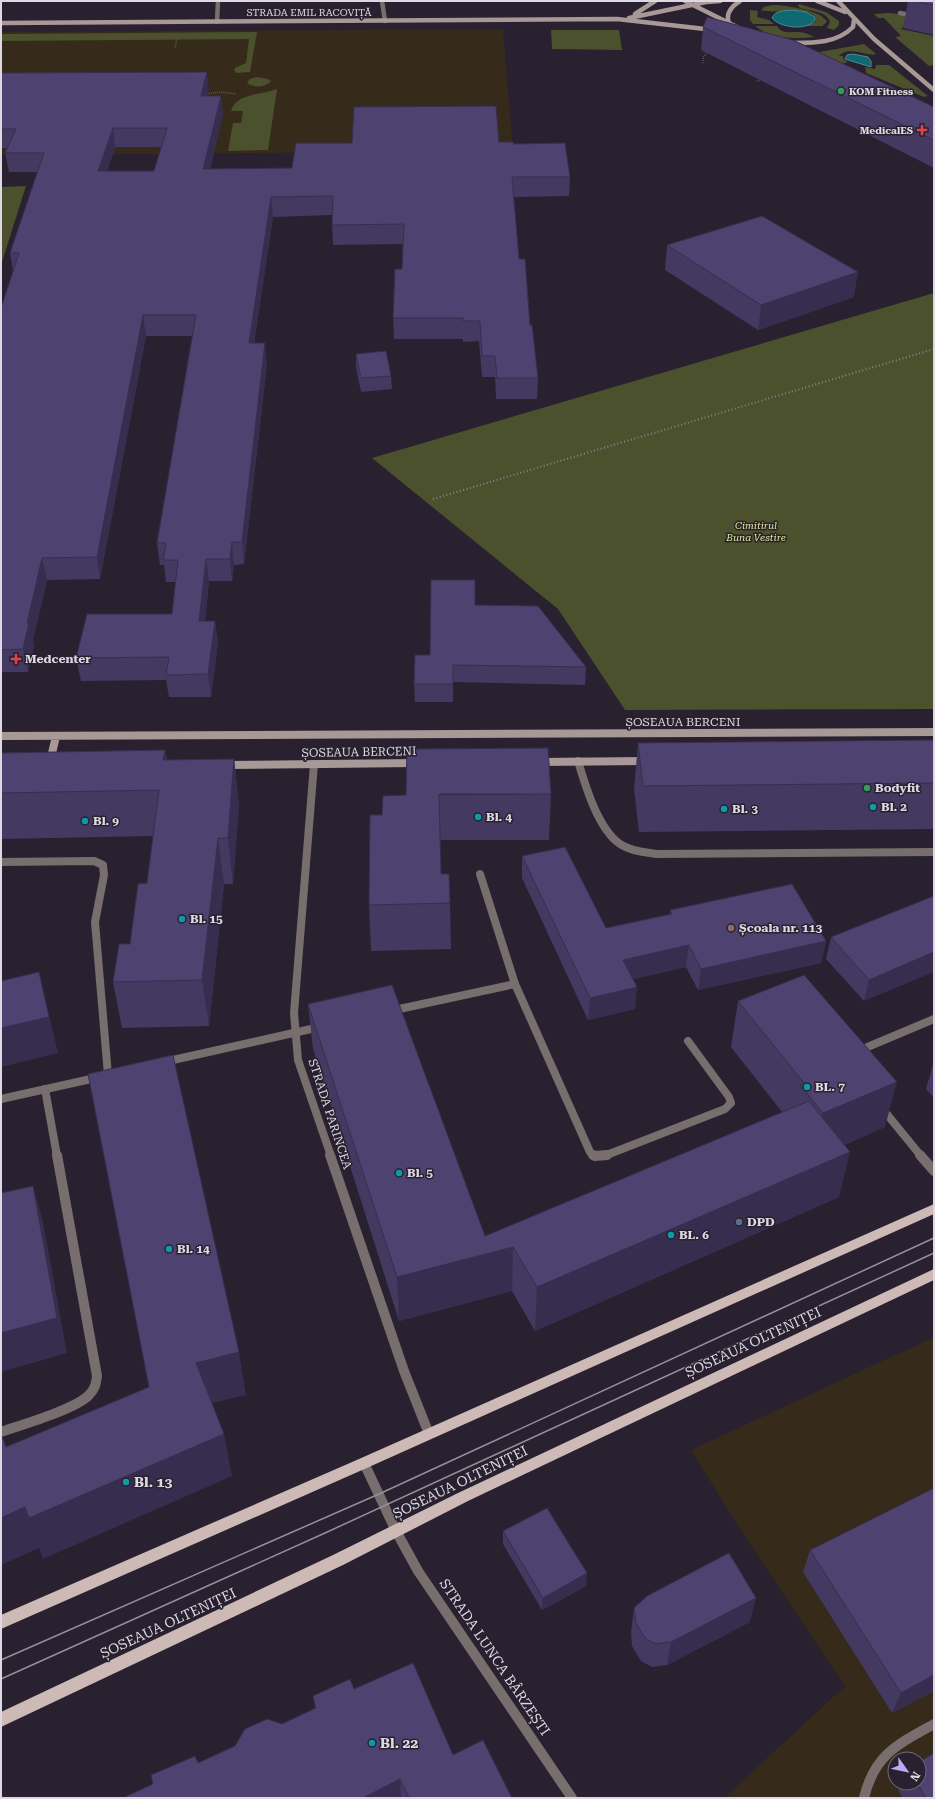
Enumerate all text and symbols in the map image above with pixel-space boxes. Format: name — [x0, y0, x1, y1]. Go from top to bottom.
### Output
street label: STRADA EMIL RACOVIȚĂ — [246, 7, 372, 20]
marker: KOM Fitness — [836, 86, 846, 96]
place label: KOM Fitness — [849, 86, 913, 97]
marker: MedicalES — [916, 124, 928, 136]
place label: MedicalES — [860, 125, 914, 136]
park label: Cimitirul Buna Vestire — [725, 520, 786, 543]
place label: Medcenter — [25, 652, 91, 666]
marker: Medcenter — [10, 653, 22, 665]
street label: ȘOSEAUA BERCENI — [626, 715, 740, 730]
street label: ȘOSEAUA BERCENI — [301, 744, 417, 761]
place label: Bodyfit — [875, 781, 920, 795]
marker: Bodyfit — [862, 783, 872, 793]
place label: Bl. 2 — [881, 800, 907, 814]
place label: Bl. 3 — [732, 802, 758, 816]
marker: Bl. 2 — [868, 802, 878, 812]
marker: Bl. 3 — [719, 804, 729, 814]
place label: Bl. 4 — [486, 810, 512, 824]
marker: Bl. 4 — [473, 812, 483, 822]
place label: Bl. 9 — [93, 814, 119, 828]
marker: Bl. 9 — [80, 816, 90, 826]
place label: Bl. 15 — [190, 912, 223, 926]
marker: Bl. 15 — [177, 914, 187, 924]
place label: Școala nr. 113 — [739, 921, 823, 936]
marker: Școala nr. 113 — [726, 923, 736, 933]
street label: STRADA PARINCEA — [306, 1057, 355, 1172]
place label: BL. 7 — [815, 1080, 845, 1094]
marker: BL. 7 — [802, 1082, 812, 1092]
place label: Bl. 5 — [407, 1166, 433, 1180]
marker: Bl. 5 — [394, 1168, 404, 1178]
place label: DPD — [747, 1215, 775, 1229]
marker: DPD — [734, 1217, 744, 1227]
place label: BL. 6 — [679, 1228, 709, 1242]
marker: BL. 6 — [666, 1230, 676, 1240]
place label: Bl. 14 — [177, 1242, 210, 1256]
marker: Bl. 14 — [164, 1244, 174, 1254]
street label: ȘOSEAUA OLTENIȚEI — [683, 1303, 824, 1381]
street label: ȘOSEAUA OLTENIȚEI — [390, 1442, 530, 1523]
place label: Bl. 13 — [134, 1474, 172, 1490]
marker: Bl. 13 — [121, 1477, 131, 1487]
street label: STRADA LUNCA BÂRZEȘTI — [436, 1576, 553, 1739]
street label: ȘOSEAUA OLTENIȚEI — [98, 1584, 239, 1662]
place label: Bl. 22 — [380, 1735, 418, 1751]
marker: Bl. 22 — [367, 1738, 377, 1748]
north arrow — [887, 1751, 927, 1791]
text: N — [907, 1769, 923, 1784]

